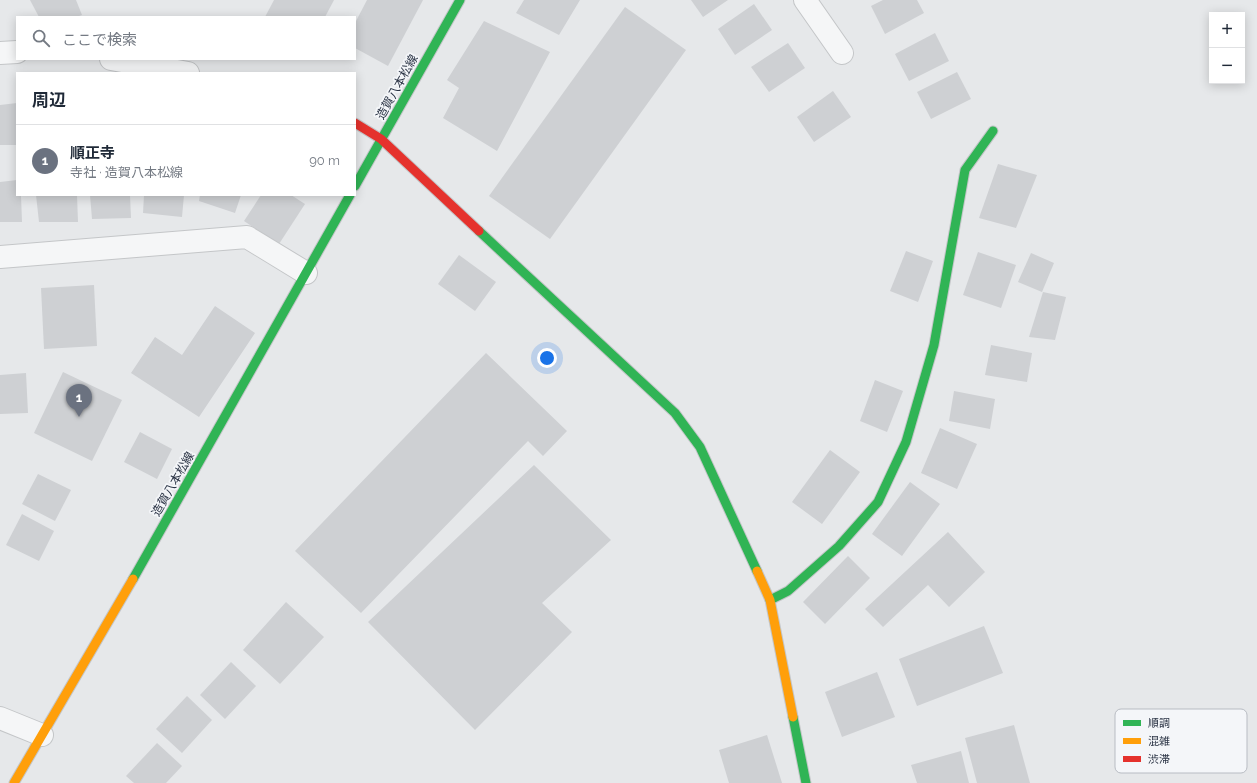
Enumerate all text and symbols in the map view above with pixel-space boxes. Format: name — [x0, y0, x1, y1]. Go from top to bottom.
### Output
map controls — [1209, 12, 1245, 84]
button: + — [1209, 12, 1245, 48]
search box — [16, 16, 356, 60]
icon: search — [30, 27, 52, 49]
text: ここで検索 — [62, 31, 137, 49]
button: − — [1209, 48, 1245, 84]
street label: 造賀八本松線 — [373, 52, 421, 122]
text: 周辺 — [32, 90, 66, 110]
text: 順正寺 — [70, 144, 115, 162]
text: 1 — [42, 153, 48, 168]
text: 90 m — [309, 153, 340, 168]
text: 寺社 · 造賀八本松線 — [70, 165, 183, 180]
your location — [537, 348, 557, 368]
pin: 1 — [66, 384, 92, 417]
street label: 造賀八本松線 — [149, 449, 197, 519]
legend — [1115, 709, 1247, 773]
text: 順調 — [1148, 717, 1170, 730]
text: 混雑 — [1148, 735, 1170, 748]
text: 渋滞 — [1148, 753, 1170, 766]

